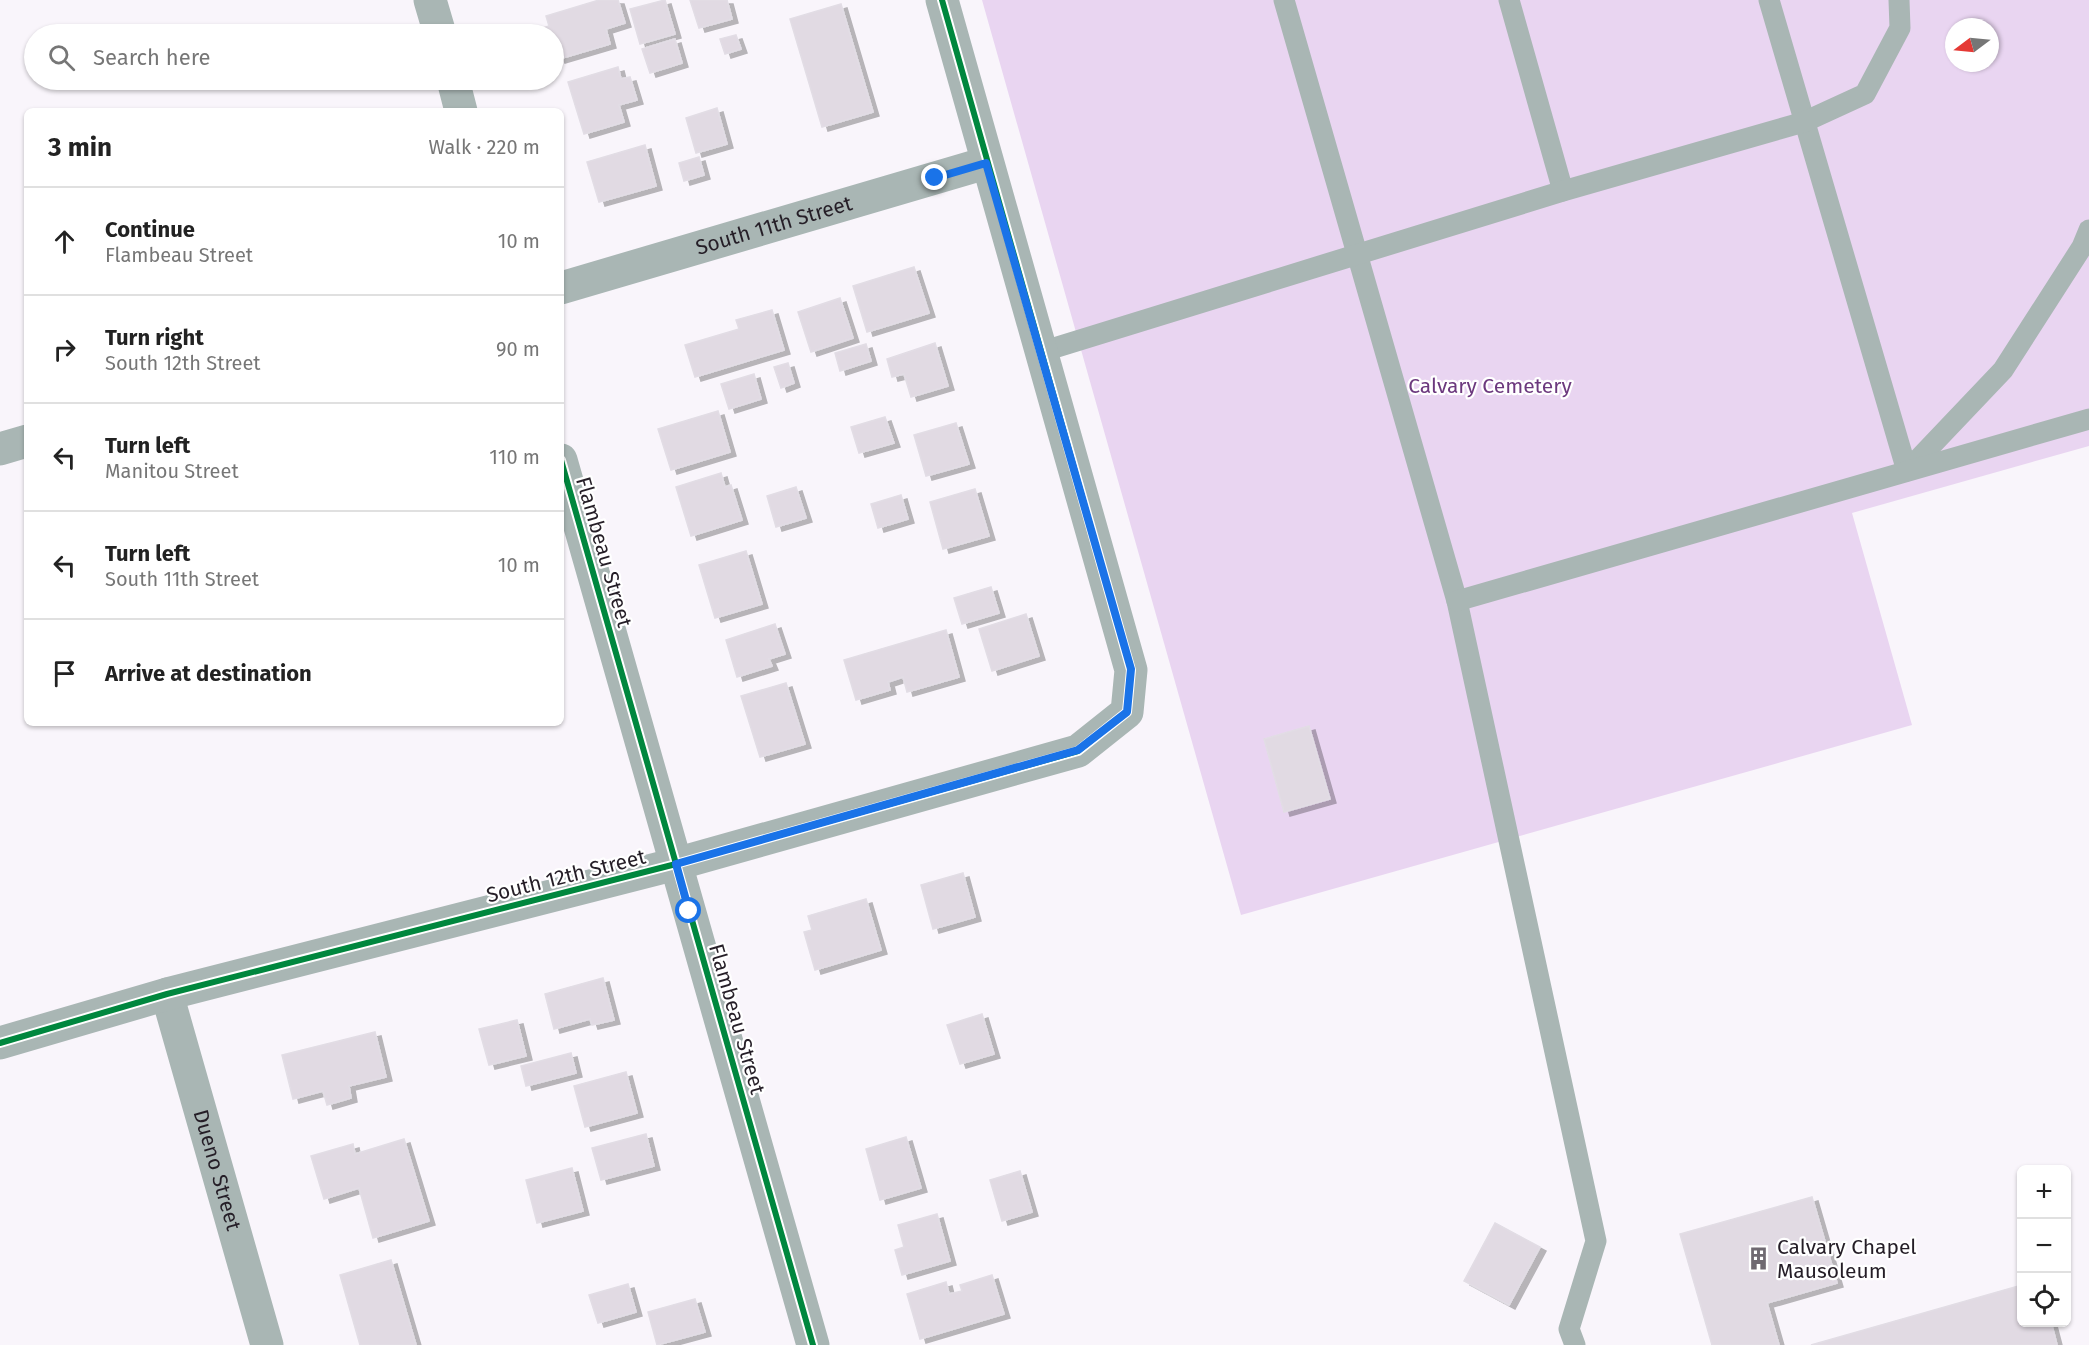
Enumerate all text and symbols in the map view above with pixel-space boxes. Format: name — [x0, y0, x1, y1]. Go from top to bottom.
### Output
north arrow — [1945, 18, 1999, 72]
search box — [24, 24, 564, 90]
icon: search — [45, 41, 78, 74]
text: Search here — [93, 44, 211, 71]
text: 3 min — [48, 132, 112, 163]
text: Walk · 220 m — [429, 135, 540, 159]
route end — [921, 164, 947, 190]
street label: South 11th Street — [693, 190, 856, 261]
text: Continue — [105, 216, 195, 243]
icon: ahead — [48, 225, 81, 258]
text: 10 m — [498, 229, 540, 253]
text: Flambeau Street — [105, 243, 253, 267]
text: Turn right — [105, 324, 204, 351]
icon: right — [48, 333, 81, 366]
text: 90 m — [496, 337, 540, 361]
text: South 12th Street — [105, 351, 261, 375]
park label: Calvary Cemetery — [1408, 373, 1572, 399]
text: Turn left — [105, 432, 190, 459]
icon: left — [48, 441, 81, 474]
text: 110 m — [489, 445, 540, 469]
text: Manitou Street — [105, 459, 239, 483]
street label: Flambeau Street — [570, 474, 638, 631]
text: Turn left — [105, 540, 190, 567]
icon: left — [48, 549, 81, 582]
text: 10 m — [498, 553, 540, 577]
text: South 11th Street — [105, 567, 259, 591]
icon: arrive — [48, 657, 81, 690]
text: Arrive at destination — [105, 660, 312, 687]
street label: South 12th Street — [484, 844, 649, 908]
route start — [675, 897, 701, 923]
street label: Flambeau Street — [703, 941, 771, 1098]
street label: Dueno Street — [188, 1107, 247, 1234]
map controls — [2017, 1165, 2071, 1327]
button: + — [2017, 1165, 2071, 1219]
button: − — [2017, 1219, 2071, 1273]
place label: Calvary Chapel Mausoleum — [1777, 1234, 1916, 1284]
building icon: Calvary Chapel Mausoleum — [1746, 1246, 1772, 1272]
button: locate — [2017, 1273, 2071, 1327]

